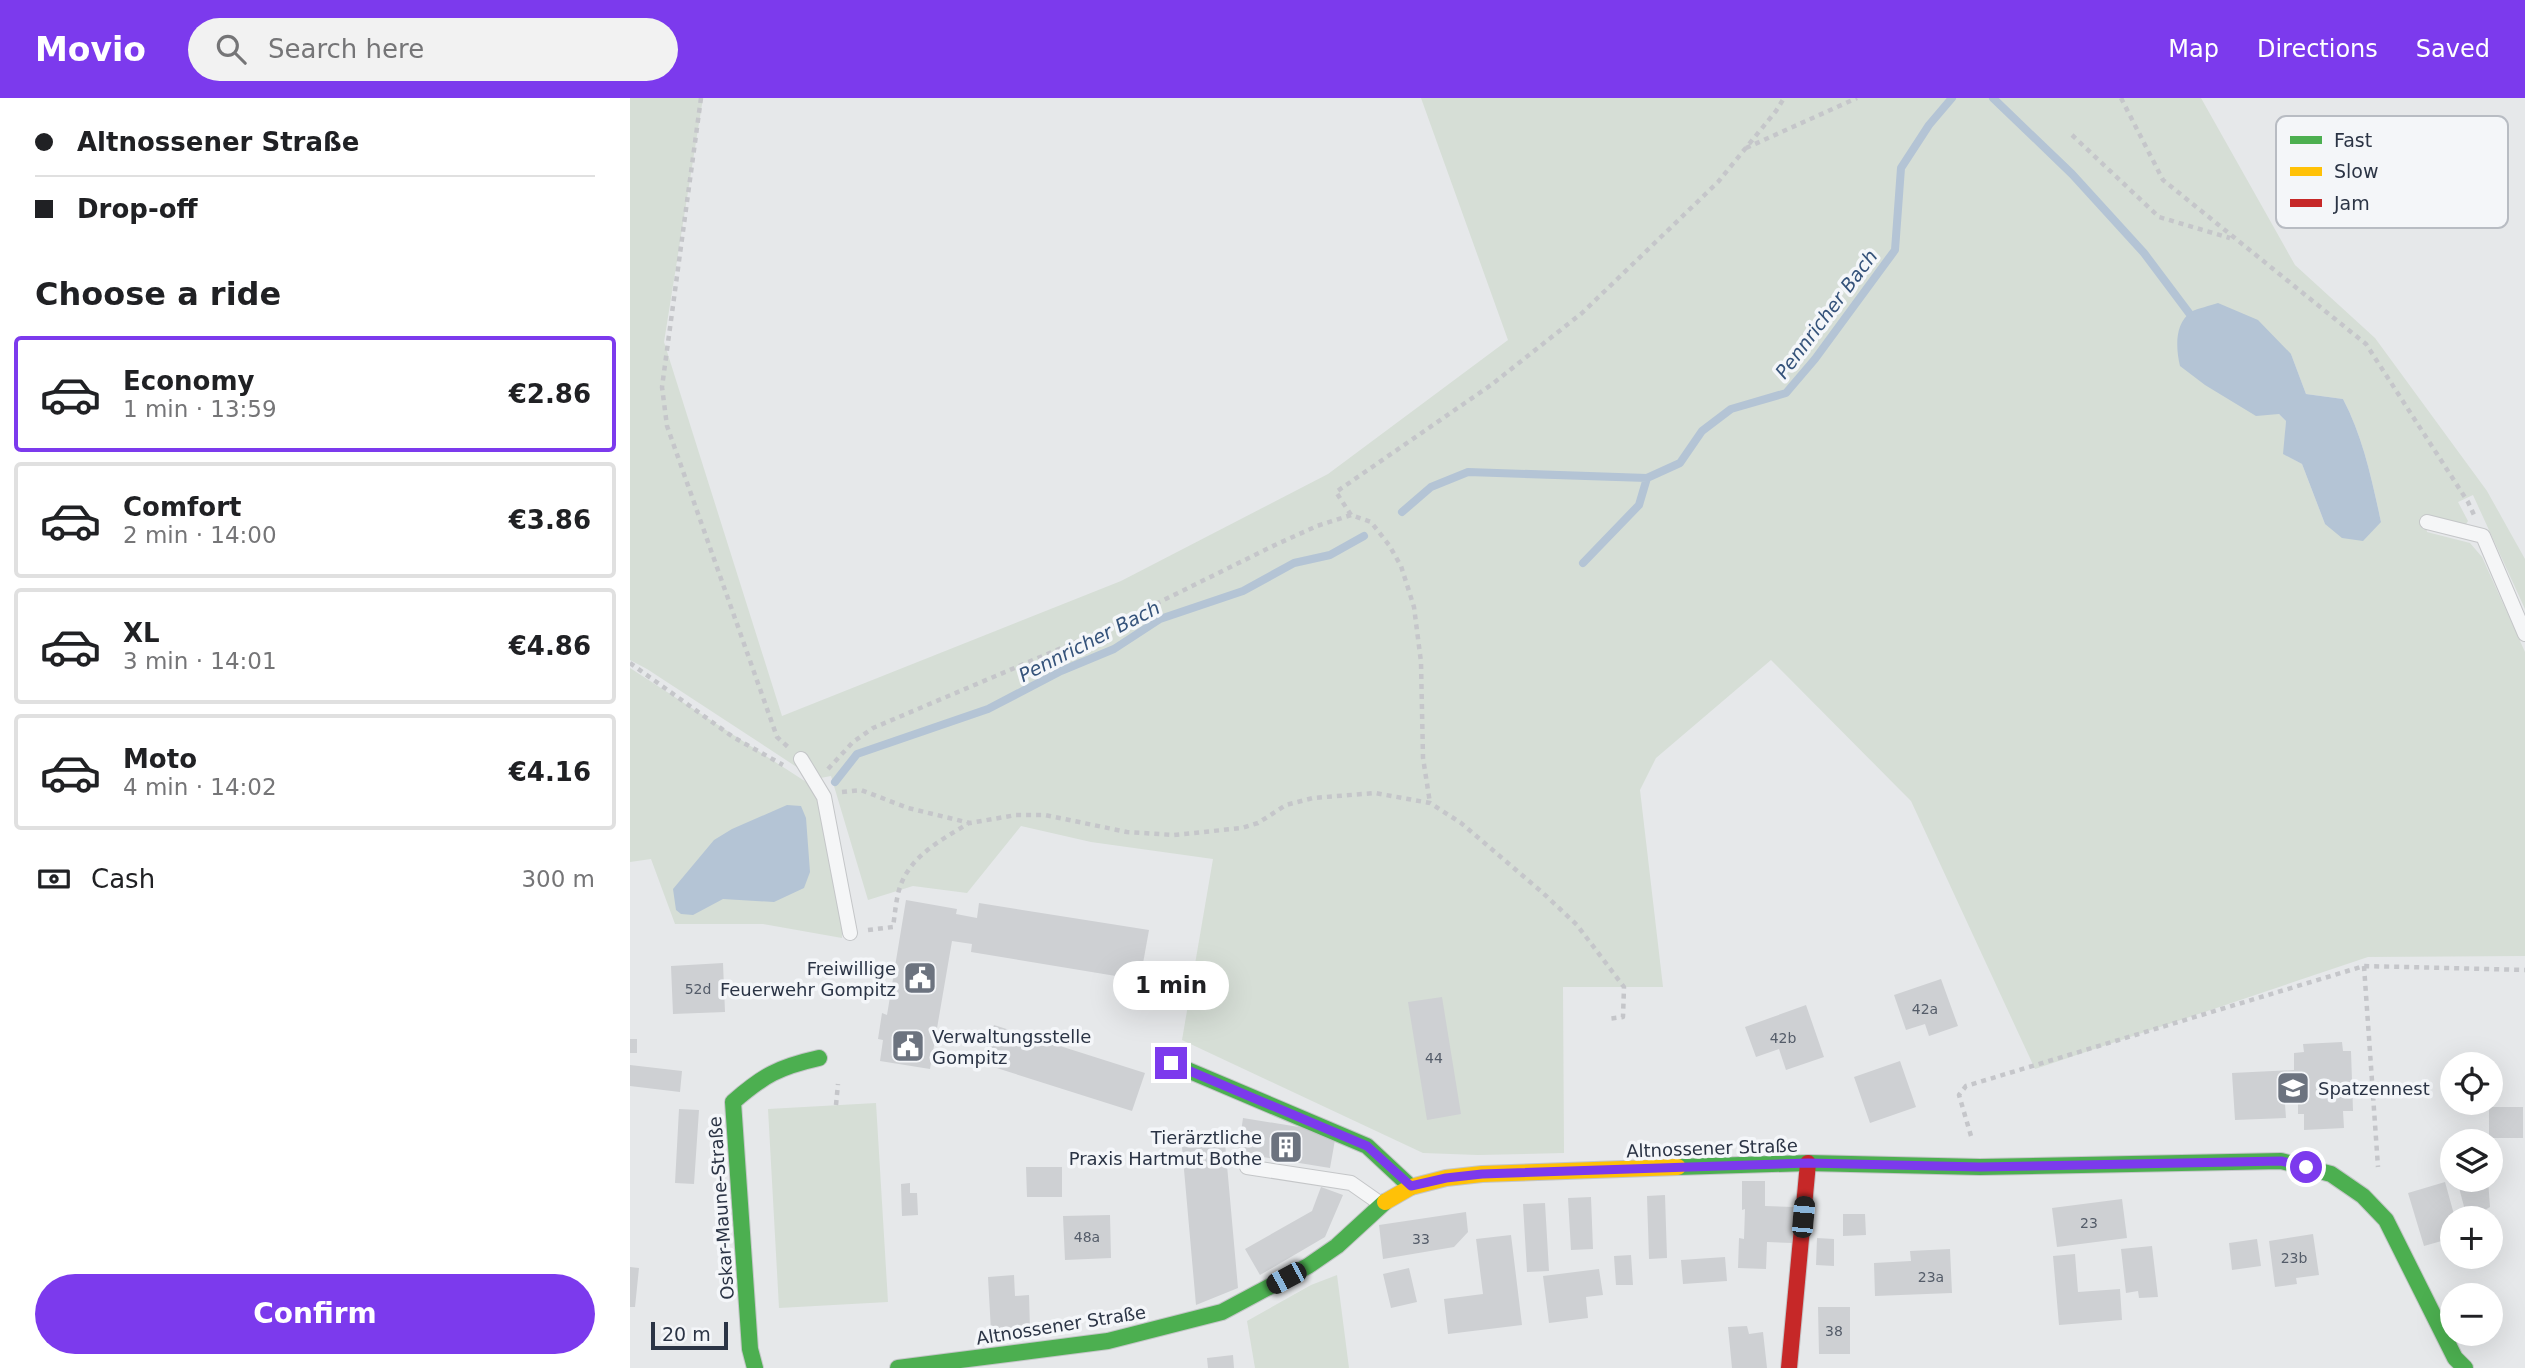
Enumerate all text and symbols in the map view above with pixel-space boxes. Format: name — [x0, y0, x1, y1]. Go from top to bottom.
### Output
search box — [188, 18, 678, 81]
text: Movio — [35, 30, 146, 69]
icon: search — [212, 30, 250, 68]
text: Search here — [268, 34, 424, 64]
text: Map — [2168, 35, 2219, 63]
text: Directions — [2257, 35, 2378, 63]
text: Saved — [2416, 35, 2490, 63]
legend — [2276, 116, 2508, 228]
text: Altnossener Straße — [77, 127, 359, 157]
text: Fast — [2334, 129, 2372, 151]
text: Slow — [2334, 160, 2379, 182]
text: Jam — [2333, 192, 2370, 214]
text: Drop-off — [77, 194, 198, 224]
water label: Pennricher Bach — [1770, 245, 1882, 383]
text: Choose a ride — [35, 275, 281, 313]
icon: car — [39, 363, 102, 426]
text: Economy — [123, 366, 254, 396]
text: €2.86 — [509, 379, 591, 409]
text: 1 min · 13:59 — [123, 396, 277, 422]
icon: car — [39, 489, 102, 552]
text: Comfort — [123, 492, 241, 522]
text: €3.86 — [509, 505, 591, 535]
text: 2 min · 14:00 — [123, 522, 277, 548]
water label: Pennricher Bach — [1015, 596, 1163, 686]
icon: car — [39, 615, 102, 678]
text: XL — [123, 618, 160, 648]
text: €4.86 — [509, 631, 591, 661]
text: 3 min · 14:01 — [123, 648, 277, 674]
icon: car — [39, 741, 102, 804]
text: Moto — [123, 744, 197, 774]
text: €4.16 — [509, 757, 591, 787]
text: 4 min · 14:02 — [123, 774, 277, 800]
icon: cash — [35, 860, 73, 898]
text: Cash — [91, 864, 155, 894]
text: 300 m — [521, 866, 595, 892]
place label: Freiwillige Feuerwehr Gompitz — [720, 958, 896, 1000]
public building icon: Freiwillige Feuerwehr Gompitz — [901, 959, 939, 997]
callout: 1 min — [1113, 962, 1229, 1010]
text: 1 min — [1135, 972, 1207, 998]
house number: 52d — [685, 981, 711, 997]
house number: 42a — [1912, 1001, 1938, 1017]
place label: Verwaltungsstelle Gompitz — [932, 1026, 1091, 1068]
public building icon: Verwaltungsstelle Gompitz — [889, 1027, 927, 1065]
house number: 42b — [1770, 1030, 1796, 1046]
route end — [1155, 1047, 1187, 1079]
house number: 44 — [1425, 1050, 1443, 1066]
map controls — [2440, 1052, 2503, 1346]
button: locate — [2440, 1052, 2503, 1115]
school or university icon: Spatzennest — [2274, 1069, 2312, 1107]
place label: Spatzennest — [2318, 1078, 2430, 1099]
street label: Oskar-Maune-Straße — [704, 1116, 738, 1300]
place label: Tierärztliche Praxis Hartmut Bothe — [1069, 1127, 1262, 1169]
building icon: Tierärztliche Praxis Hartmut Bothe — [1267, 1128, 1305, 1166]
button: layers — [2440, 1129, 2503, 1192]
street label: Altnossener Straße — [1626, 1135, 1798, 1161]
route start — [2290, 1151, 2322, 1183]
car — [1791, 1195, 1816, 1239]
button: + — [2440, 1206, 2503, 1269]
house number: 23 — [2080, 1215, 2098, 1231]
house number: 48a — [1074, 1229, 1100, 1245]
house number: 33 — [1412, 1231, 1430, 1247]
house number: 23b — [2281, 1250, 2307, 1266]
car — [1263, 1259, 1310, 1297]
house number: 23a — [1918, 1269, 1944, 1285]
button: Confirm — [35, 1274, 595, 1354]
button: − — [2440, 1283, 2503, 1346]
street label: Altnossener Straße — [975, 1301, 1147, 1349]
scale bar — [651, 1319, 728, 1351]
text: 20 m — [662, 1323, 711, 1345]
house number: 38 — [1825, 1323, 1843, 1339]

